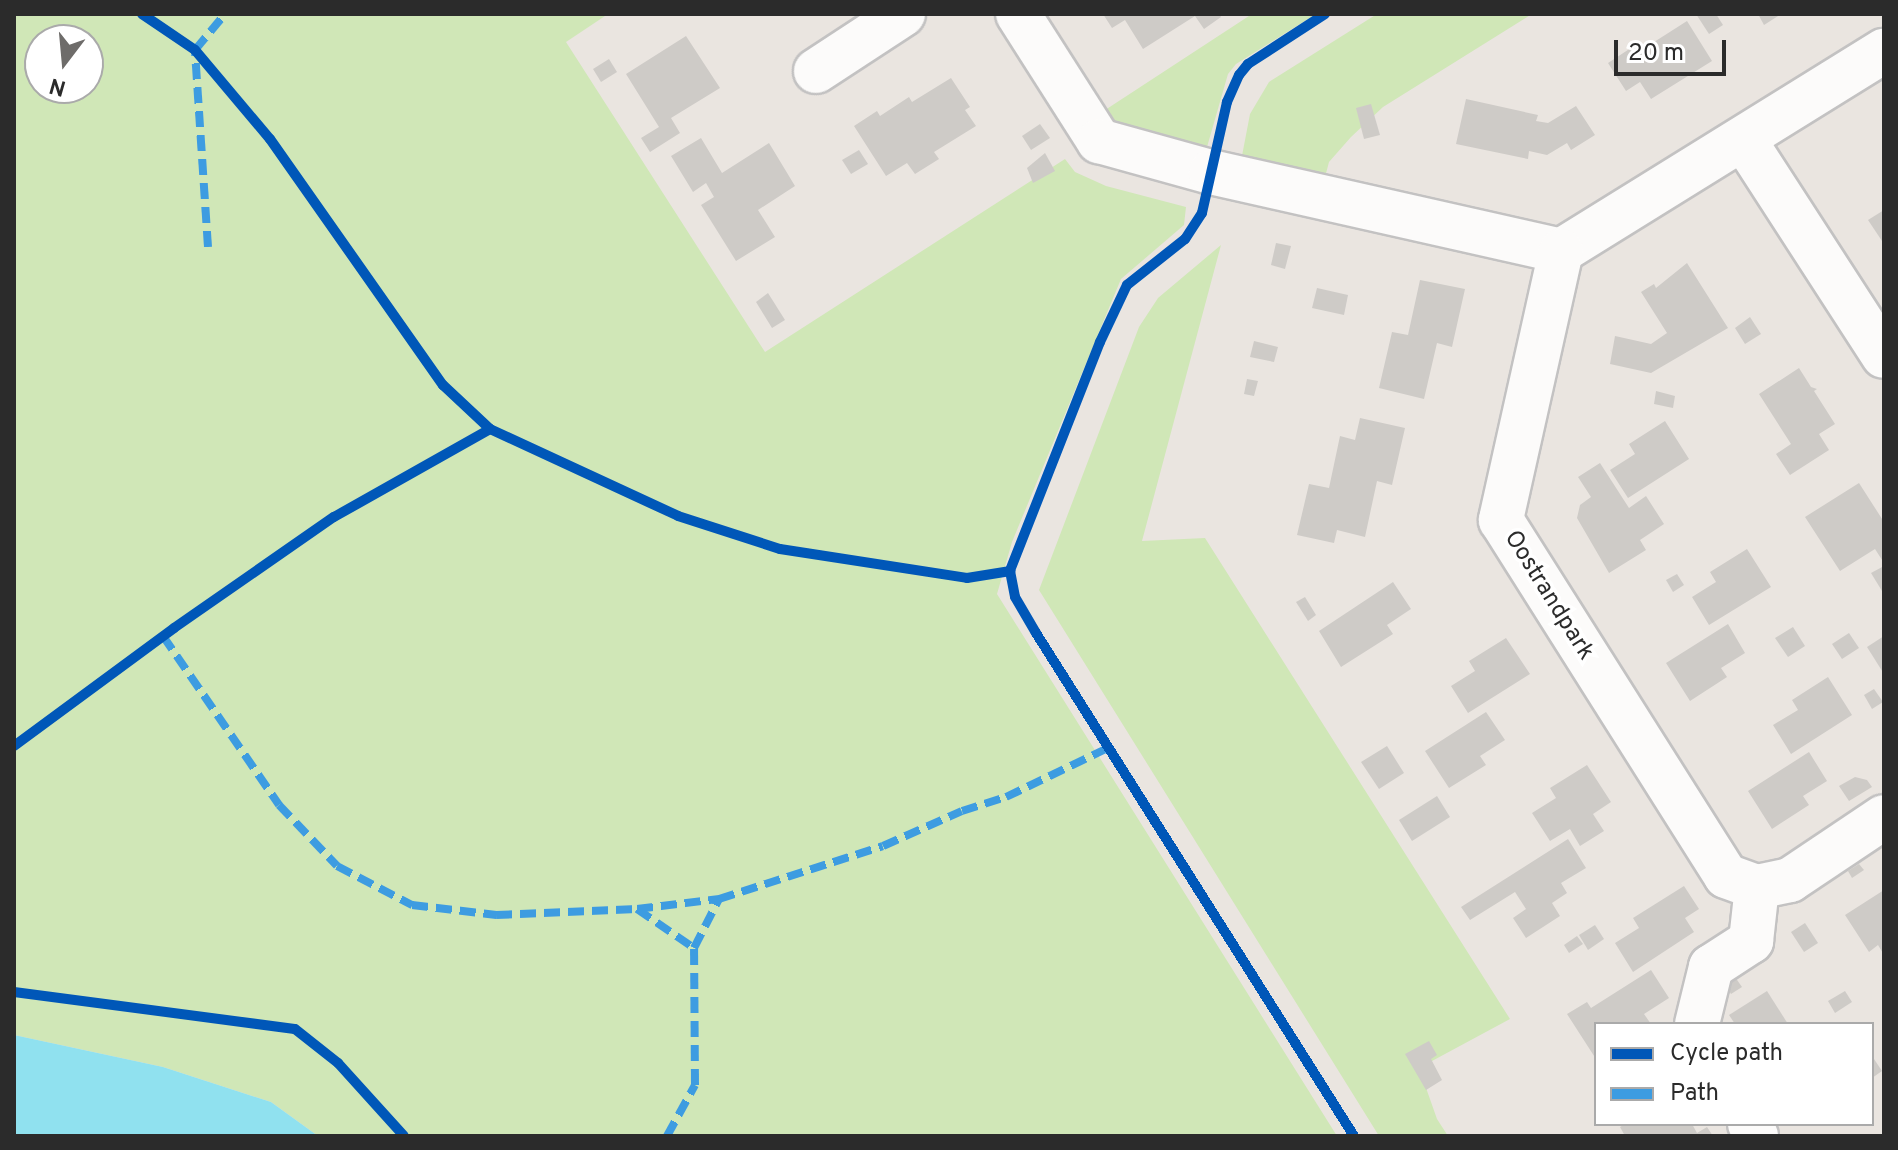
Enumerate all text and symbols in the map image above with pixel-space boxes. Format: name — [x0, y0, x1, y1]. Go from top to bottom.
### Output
north arrow — [24, 24, 104, 104]
scale bar — [1618, 24, 1730, 74]
text: 20 m — [1628, 39, 1684, 69]
text: N — [46, 70, 69, 101]
street label: Oostrandpark — [1497, 526, 1599, 666]
legend — [1594, 1022, 1874, 1126]
text: Cycle path — [1670, 1039, 1783, 1069]
text: Path — [1670, 1079, 1719, 1109]

